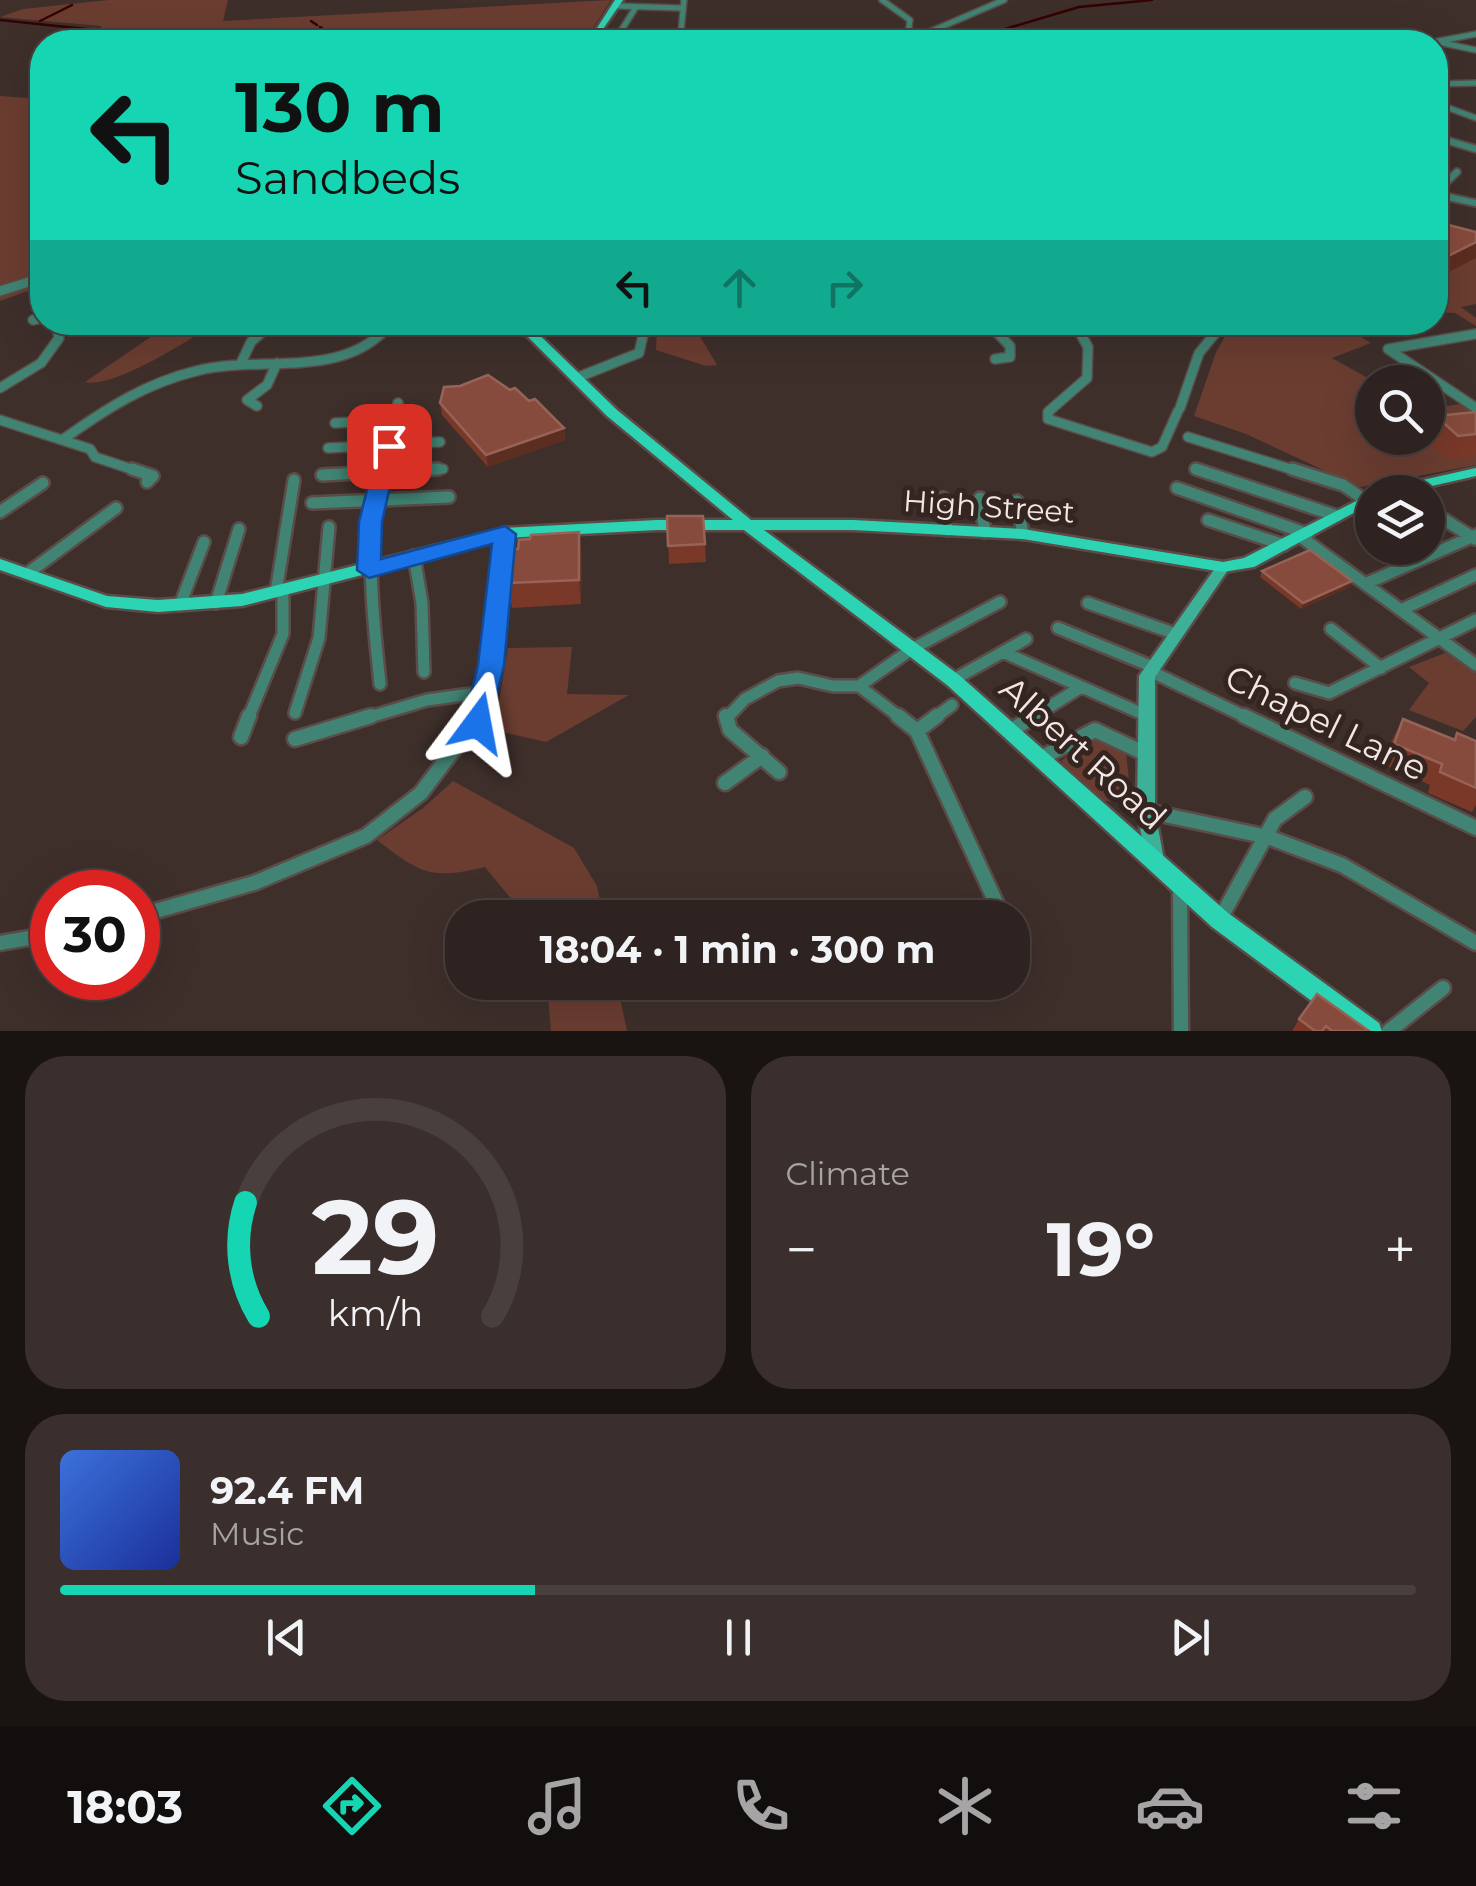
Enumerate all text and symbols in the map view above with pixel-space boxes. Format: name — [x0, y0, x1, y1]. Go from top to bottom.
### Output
text: 130 m — [235, 64, 445, 150]
icon: left — [70, 70, 200, 200]
text: Sandbeds — [235, 150, 460, 205]
icon: left — [607, 260, 662, 315]
icon: ahead — [712, 260, 767, 315]
icon: right — [817, 260, 872, 315]
map controls — [1355, 365, 1445, 565]
button: search — [1355, 365, 1445, 455]
pin — [347, 404, 432, 489]
icon: arrive — [362, 419, 417, 474]
button: layers — [1355, 475, 1445, 565]
street label: High Street — [902, 482, 1076, 531]
street label: Chapel Lane — [1219, 655, 1434, 790]
street label: Albert Road — [991, 667, 1175, 838]
position arrow — [426, 671, 530, 775]
speed limit sign: 30 — [30, 870, 160, 1000]
text: 18:04 · 1 min · 300 m — [540, 926, 935, 973]
text: Climate — [786, 1154, 910, 1193]
text: 29 — [311, 1173, 439, 1300]
text: 19° — [1046, 1203, 1155, 1295]
text: − — [786, 1216, 817, 1283]
text: + — [1384, 1216, 1416, 1283]
text: km/h — [328, 1291, 423, 1335]
text: 92.4 FM — [210, 1467, 364, 1514]
text: Music — [210, 1514, 304, 1553]
icon: previous — [259, 1610, 314, 1665]
icon: pause — [711, 1610, 766, 1665]
icon: next — [1163, 1610, 1218, 1665]
icon: directions — [317, 1771, 387, 1841]
icon: music — [522, 1771, 592, 1841]
icon: phone — [726, 1771, 796, 1841]
icon: climate — [930, 1771, 1000, 1841]
icon: car — [1135, 1771, 1205, 1841]
icon: filters — [1339, 1771, 1409, 1841]
text: 18:03 — [67, 1779, 183, 1834]

